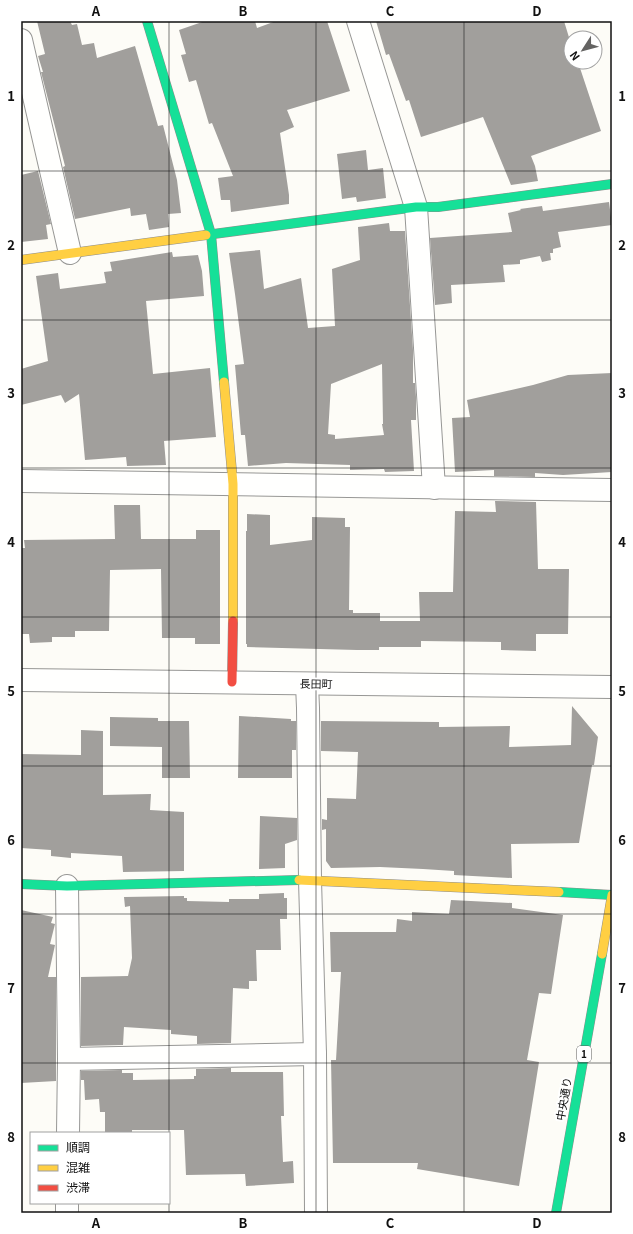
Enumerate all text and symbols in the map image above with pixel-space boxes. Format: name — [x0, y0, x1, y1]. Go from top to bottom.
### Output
text: A — [91, 1, 101, 20]
text: B — [239, 1, 248, 20]
text: C — [386, 1, 395, 20]
text: D — [532, 1, 542, 20]
north arrow — [563, 30, 603, 70]
text: N — [565, 48, 583, 65]
text: 1 — [7, 86, 15, 105]
text: 1 — [618, 86, 626, 105]
text: 2 — [7, 235, 15, 254]
text: 2 — [618, 235, 626, 254]
text: 3 — [7, 383, 15, 402]
text: 3 — [618, 383, 626, 402]
text: 4 — [7, 532, 15, 551]
text: 4 — [618, 532, 626, 551]
street label: 長田町 — [299, 675, 333, 691]
text: 5 — [7, 681, 15, 700]
text: 5 — [618, 681, 626, 700]
text: 6 — [7, 830, 15, 849]
text: 6 — [618, 830, 626, 849]
text: 7 — [7, 978, 15, 997]
text: 7 — [618, 978, 626, 997]
road number: 1 — [577, 1046, 591, 1062]
street label: 中央通り — [551, 1076, 575, 1122]
text: 8 — [7, 1127, 15, 1146]
text: 8 — [618, 1127, 626, 1146]
legend — [30, 1132, 170, 1204]
text: 順調 — [66, 1138, 90, 1155]
text: 混雑 — [66, 1158, 90, 1175]
text: 渋滞 — [66, 1178, 90, 1195]
text: A — [91, 1213, 101, 1232]
text: B — [239, 1213, 248, 1232]
text: C — [386, 1213, 395, 1232]
text: D — [532, 1213, 542, 1232]

